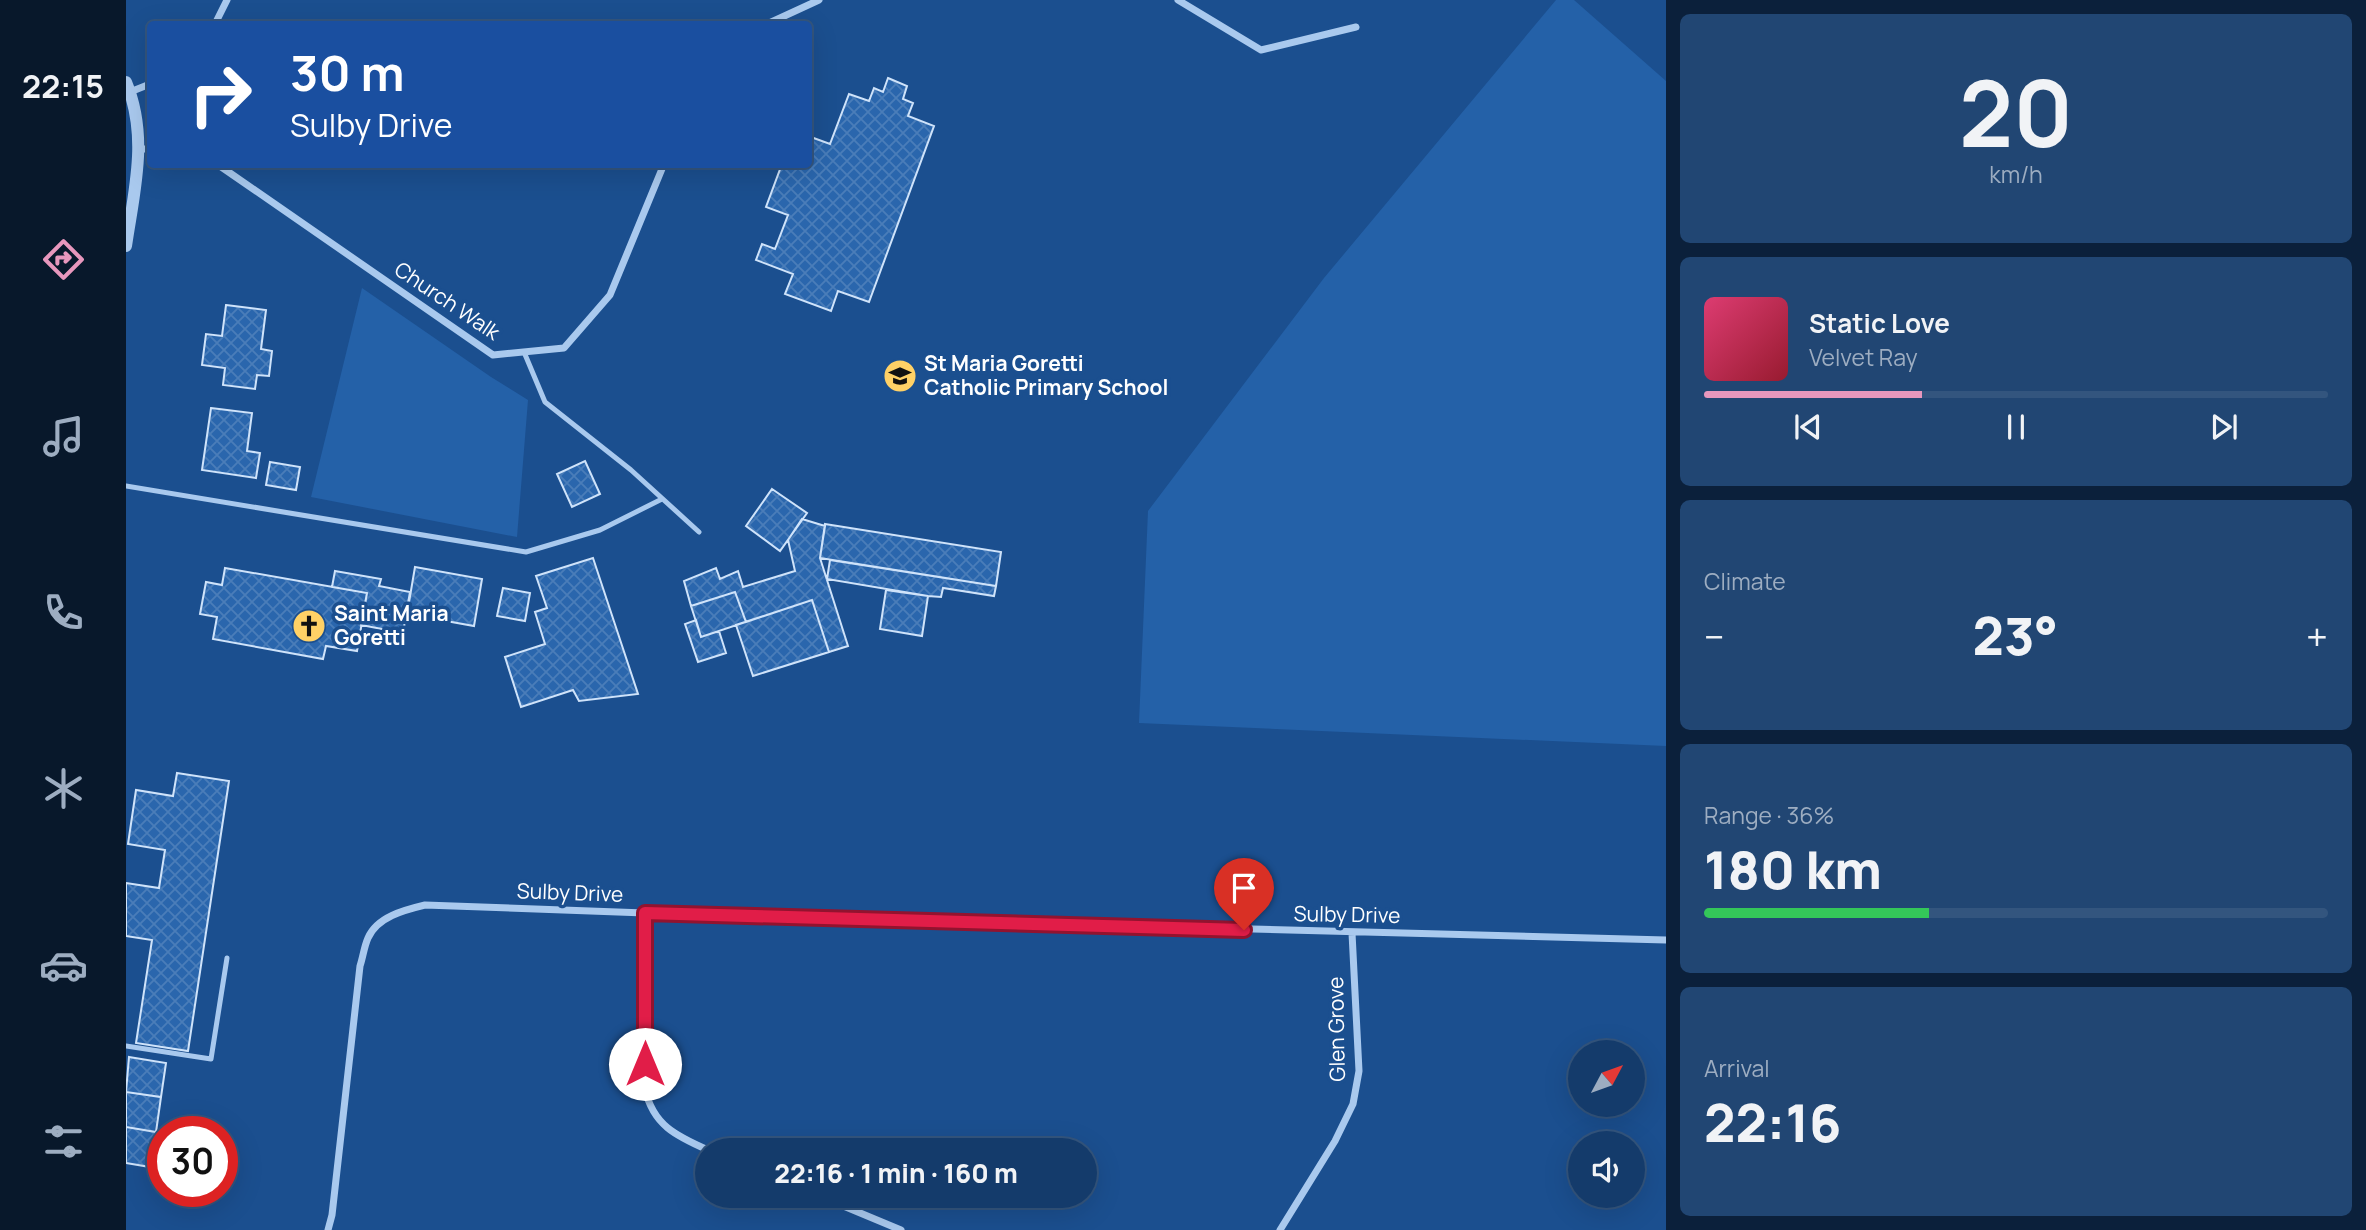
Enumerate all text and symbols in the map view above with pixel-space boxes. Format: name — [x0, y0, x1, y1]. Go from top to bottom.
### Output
text: 30 m — [290, 39, 405, 106]
icon: right — [175, 49, 266, 140]
text: 20 — [1959, 50, 2073, 174]
text: 22:15 — [22, 64, 104, 108]
text: Sulby Drive — [290, 103, 452, 147]
text: km/h — [1989, 158, 2043, 190]
icon: directions — [39, 235, 88, 284]
street label: Church Walk — [389, 255, 506, 346]
text: Static Love — [1809, 305, 1950, 341]
text: Velvet Ray — [1809, 341, 1918, 373]
place label: St Maria Goretti Catholic Primary School — [924, 349, 1168, 401]
school or university icon: St Maria Goretti Catholic Primary School — [881, 357, 919, 395]
icon: previous — [1789, 408, 1827, 446]
icon: pause — [1997, 408, 2035, 446]
icon: next — [2205, 408, 2243, 446]
icon: music — [39, 412, 88, 461]
text: Climate — [1704, 565, 1786, 597]
icon: phone — [39, 588, 88, 637]
place label: Saint Maria Goretti — [334, 599, 449, 651]
text: 23° — [1973, 600, 2058, 671]
church icon: Saint Maria Goretti — [290, 607, 328, 645]
text: − — [1704, 610, 1725, 662]
text: + — [2306, 610, 2328, 662]
icon: climate — [39, 764, 88, 813]
text: Range · 36% — [1704, 799, 1834, 831]
text: 180 km — [1704, 834, 1882, 905]
pin — [1214, 858, 1274, 930]
icon: arrive — [1225, 869, 1263, 907]
street label: Sulby Drive — [516, 876, 624, 908]
street label: Sulby Drive — [1293, 899, 1401, 929]
icon: car — [39, 941, 88, 990]
street label: Glen Grove — [1321, 976, 1351, 1082]
position arrow — [608, 1027, 682, 1101]
north arrow — [1568, 1040, 1645, 1116]
map controls — [1568, 1040, 1645, 1208]
text: Arrival — [1704, 1052, 1770, 1084]
text: 22:16 — [1704, 1087, 1841, 1158]
speed limit sign: 30 — [147, 1116, 238, 1207]
icon: filters — [39, 1117, 88, 1166]
button: sound — [1568, 1131, 1645, 1208]
text: 22:16 · 1 min · 160 m — [774, 1155, 1018, 1191]

